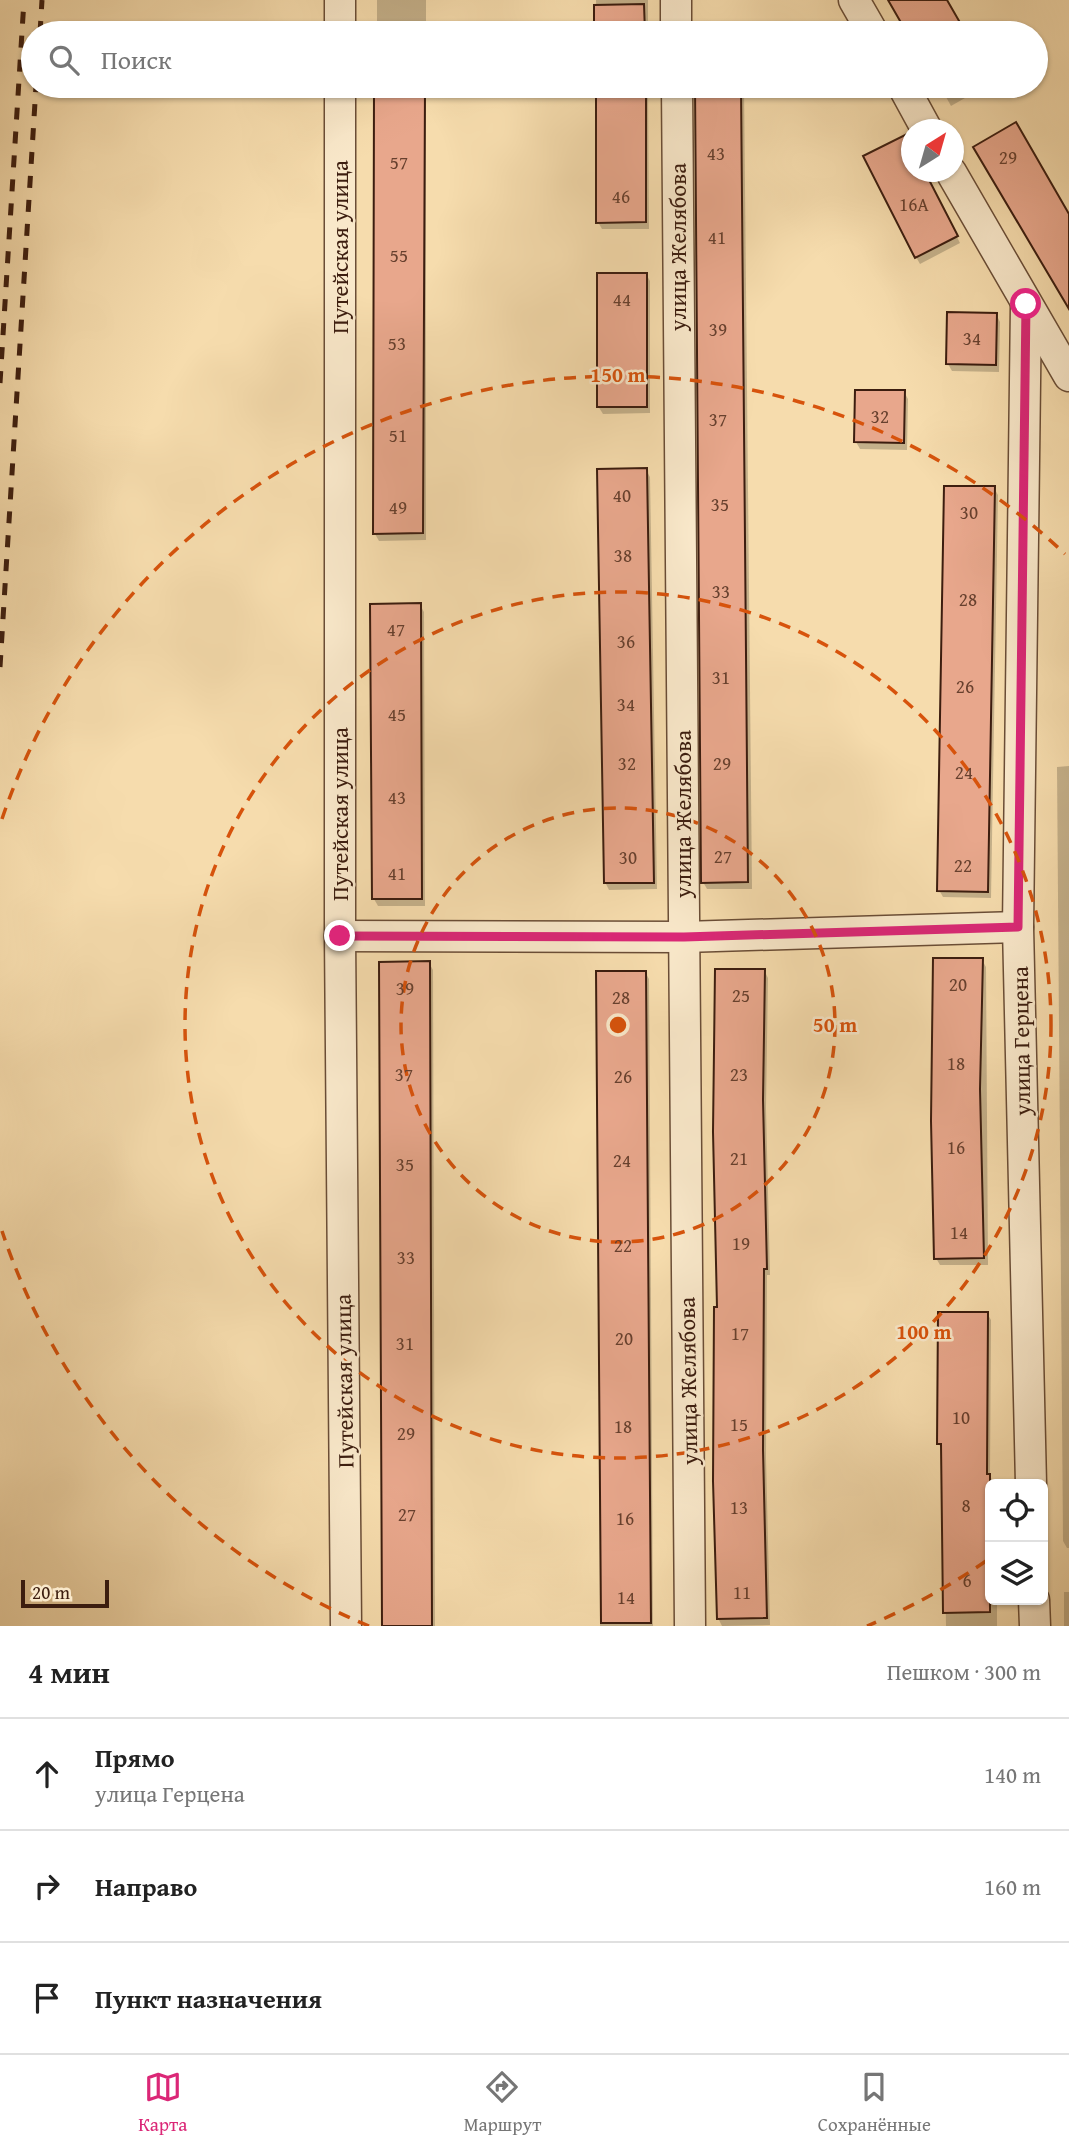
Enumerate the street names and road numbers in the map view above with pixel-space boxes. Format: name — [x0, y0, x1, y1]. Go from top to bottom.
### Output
street label: Путейская улица — [323, 160, 356, 334]
street label: улица Желябова — [661, 163, 694, 332]
street label: Путейская улица — [323, 727, 356, 901]
street label: улица Желябова — [666, 730, 699, 899]
street label: улица Герцена — [1003, 966, 1038, 1117]
street label: Путейская улица — [325, 1294, 362, 1468]
street label: улица Желябова — [670, 1297, 705, 1466]

